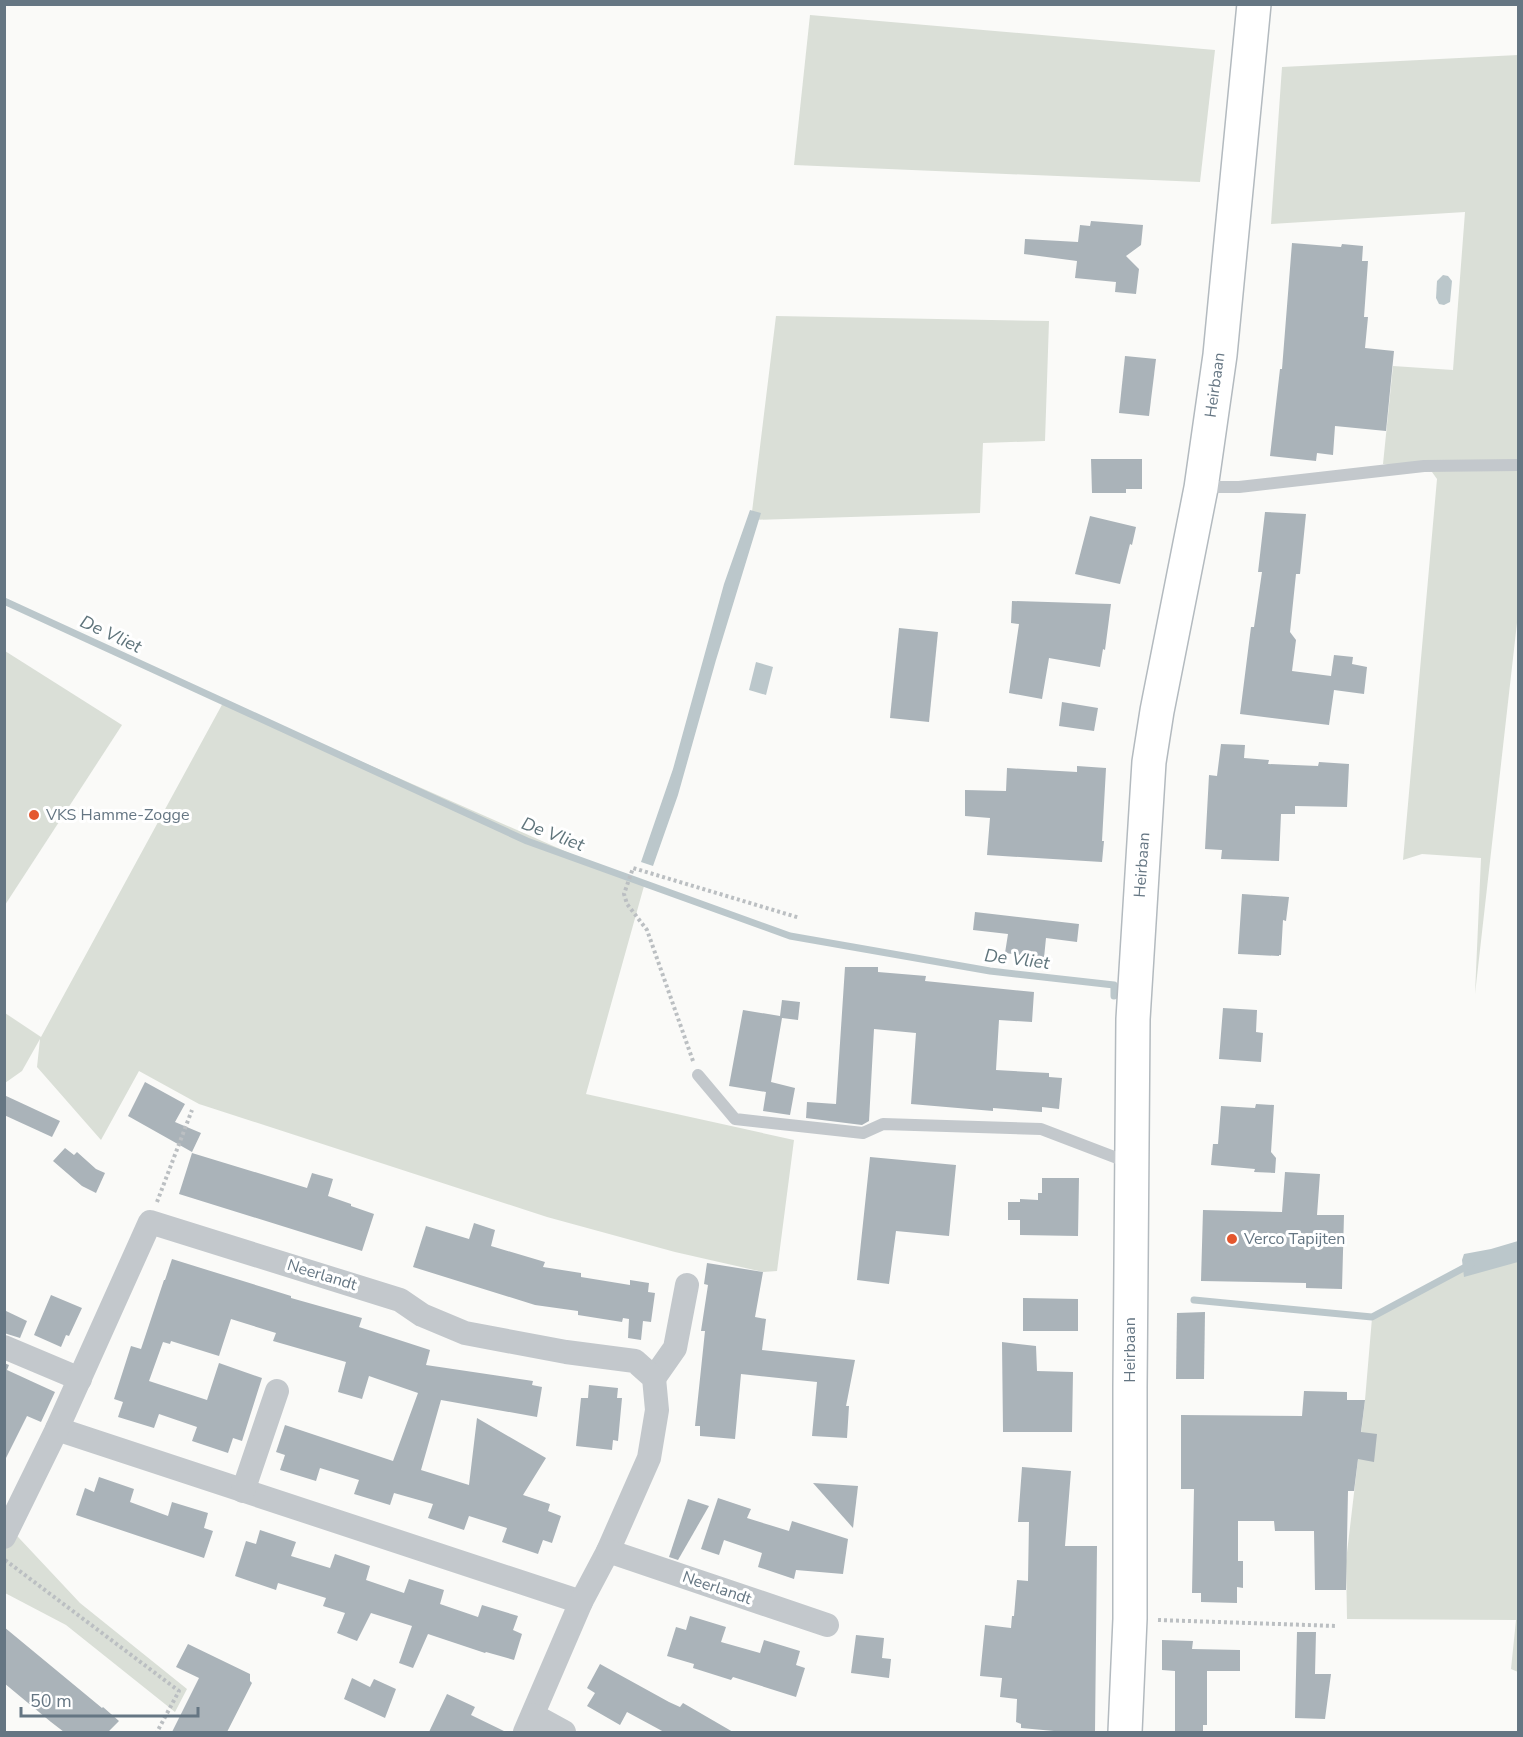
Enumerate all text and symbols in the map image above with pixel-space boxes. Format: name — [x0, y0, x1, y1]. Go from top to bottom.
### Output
street label: Heirbaan — [1200, 351, 1230, 419]
water label: De Vliet — [76, 609, 146, 659]
place label: VKS Hamme-Zogge — [45, 804, 189, 826]
marker: VKS Hamme-Zogge — [27, 808, 41, 822]
water label: De Vliet — [518, 811, 588, 857]
street label: Heirbaan — [1129, 832, 1155, 898]
water label: De Vliet — [983, 943, 1052, 975]
place label: Verco Tapijten — [1243, 1228, 1345, 1250]
marker: Verco Tapijten — [1225, 1232, 1239, 1246]
street label: Neerlandt — [284, 1254, 360, 1296]
street label: Heirbaan — [1119, 1317, 1141, 1383]
street label: Neerlandt — [679, 1566, 755, 1610]
scale bar — [21, 1680, 198, 1718]
text: 50 m — [30, 1689, 72, 1713]

